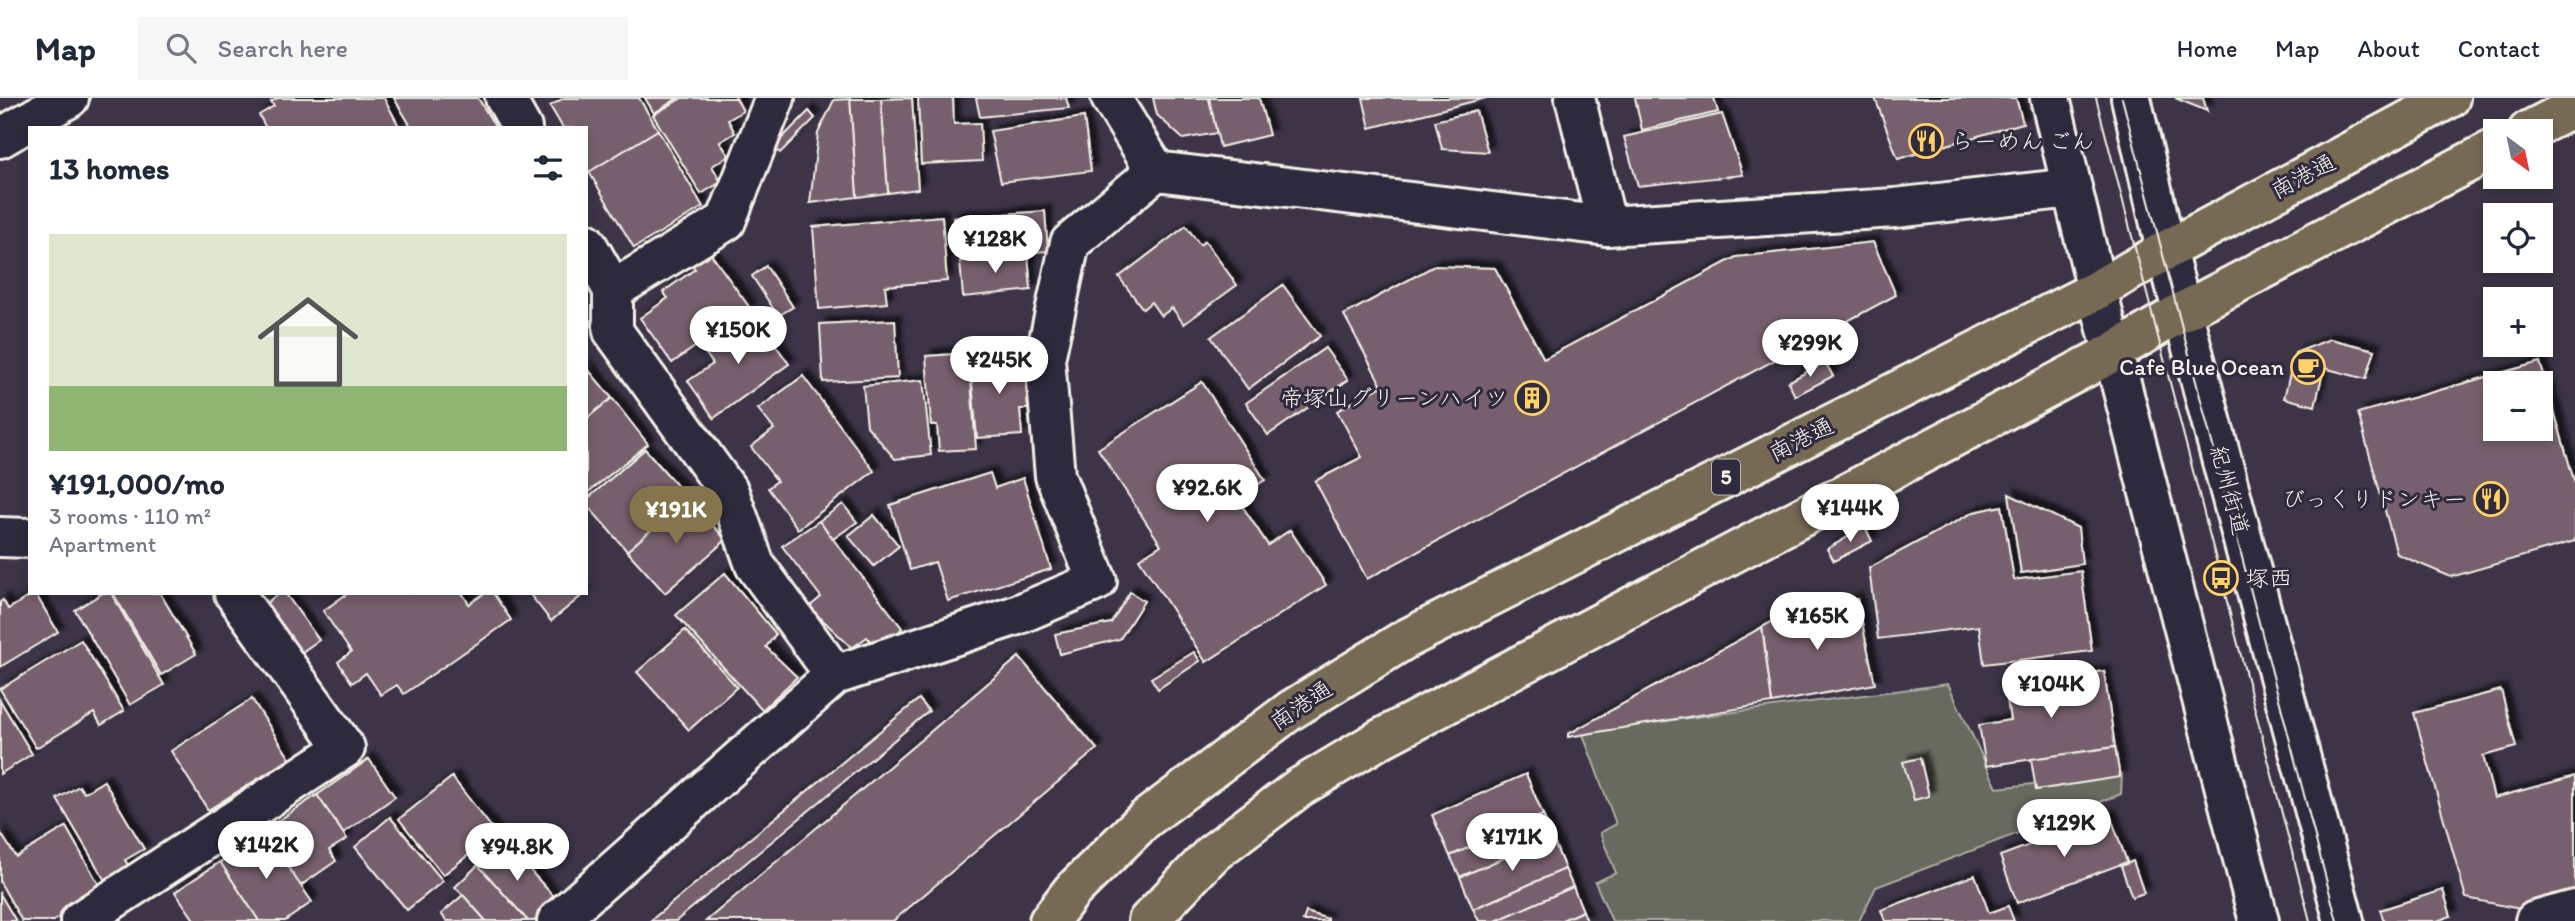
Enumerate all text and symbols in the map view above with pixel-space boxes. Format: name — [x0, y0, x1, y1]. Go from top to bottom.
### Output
search box — [138, 17, 628, 80]
text: Map — [35, 29, 96, 68]
icon: search — [162, 29, 200, 67]
text: Search here — [218, 32, 348, 64]
text: Home — [2177, 34, 2237, 63]
text: Map — [2275, 34, 2319, 63]
text: About — [2357, 34, 2420, 63]
text: Contact — [2458, 34, 2540, 63]
north arrow — [2483, 119, 2553, 189]
map controls — [2483, 119, 2553, 441]
restaurant icon: らーめん ごん — [1907, 122, 1945, 160]
place label: らーめん ごん — [1951, 127, 2094, 155]
street label: 南港通 — [2266, 147, 2340, 205]
icon: filters — [529, 149, 567, 187]
text: 13 homes — [49, 150, 169, 187]
button: locate — [2483, 203, 2553, 273]
pin: ¥128K — [946, 216, 1044, 275]
text: ¥128K — [964, 224, 1026, 252]
icon: home — [245, 279, 371, 405]
button: + — [2483, 287, 2553, 357]
pin: ¥150K — [689, 306, 787, 366]
text: ¥150K — [706, 315, 770, 343]
pin: ¥299K — [1761, 320, 1859, 379]
text: ¥299K — [1778, 328, 1842, 356]
pin: ¥245K — [950, 336, 1048, 396]
text: ¥245K — [966, 345, 1032, 373]
cafe icon: Cafe Blue Ocean — [2289, 348, 2327, 386]
place label: Cafe Blue Ocean — [2119, 353, 2284, 381]
button: − — [2483, 371, 2553, 441]
building icon: 帝塚山グリーンハイツ — [1513, 379, 1551, 417]
place label: 帝塚山グリーンハイツ — [1280, 384, 1508, 412]
street label: 南港通 — [1764, 411, 1838, 467]
street label: 紀州街道 — [2205, 442, 2255, 538]
road number: 5 — [1712, 460, 1740, 494]
pin: ¥92.6K — [1150, 464, 1264, 524]
text: ¥191,000/mo — [49, 465, 225, 502]
text: ¥92.6K — [1172, 473, 1242, 501]
restaurant icon: びっくりドンキー — [2472, 480, 2510, 518]
pin: ¥144K — [1801, 484, 1899, 544]
place label: びっくりドンキー — [2282, 485, 2466, 513]
pin: ¥191K — [627, 486, 725, 546]
text: ¥144K — [1817, 493, 1883, 521]
text: ¥191K — [646, 495, 706, 523]
text: 3 rooms · 110 m² — [49, 502, 211, 530]
text: Apartment — [49, 530, 156, 558]
bus stop icon: 塚西 — [2202, 559, 2240, 597]
place label: 塚西 — [2246, 564, 2292, 592]
pin: ¥165K — [1768, 592, 1866, 652]
text: ¥165K — [1786, 601, 1848, 629]
pin: ¥104K — [2002, 660, 2100, 720]
text: ¥104K — [2018, 669, 2084, 697]
street label: 南港通 — [1265, 674, 1337, 736]
pin: ¥129K — [2015, 800, 2113, 859]
text: ¥129K — [2033, 808, 2095, 836]
pin: ¥171K — [1463, 814, 1561, 873]
pin: ¥142K — [217, 822, 315, 881]
text: ¥171K — [1482, 822, 1542, 850]
pin: ¥94.8K — [460, 824, 574, 883]
text: ¥142K — [234, 830, 298, 858]
text: ¥94.8K — [481, 832, 553, 860]

